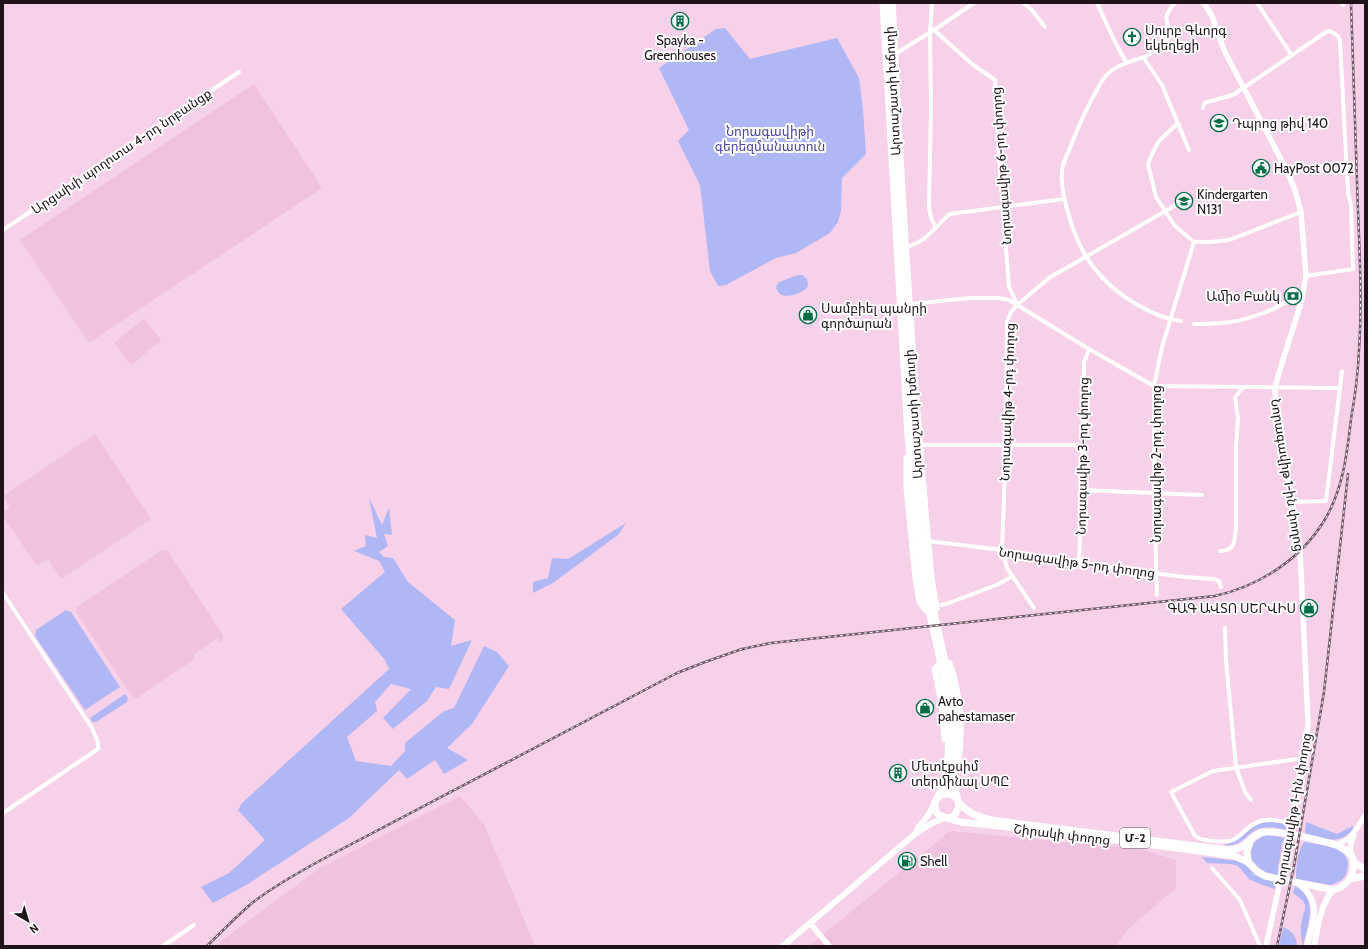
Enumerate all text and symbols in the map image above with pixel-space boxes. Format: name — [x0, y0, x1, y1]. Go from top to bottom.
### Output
building icon: Spayka - Greenhouses — [670, 11, 690, 31]
place label: Սուրբ Գևորգ եկեղեցի — [1145, 22, 1227, 53]
street label: Արտաշատի խճուղի — [881, 26, 903, 156]
church icon: Սուրբ Գևորգ եկեղեցի — [1122, 27, 1142, 47]
place label: Spayka - Greenhouses — [644, 32, 716, 63]
street label: Արցախի պողոտա 4-րդ նրբանցք — [28, 85, 214, 217]
street label: Նորագավիթ 6-րդ փողոց — [988, 87, 1014, 245]
school or university icon: Դպրոց թիվ 140 — [1209, 113, 1229, 133]
place label: Դպրոց թիվ 140 — [1232, 115, 1328, 131]
park label: Նորագավիթի գերեզմանատուն — [715, 123, 825, 154]
public building icon: HayPost 0072 — [1251, 158, 1271, 178]
place label: HayPost 0072 — [1274, 160, 1354, 176]
place label: Kindergarten N131 — [1197, 186, 1268, 217]
school or university icon: Kindergarten N131 — [1174, 191, 1194, 211]
bank icon: Ամիօ Բանկ — [1283, 286, 1303, 306]
place label: Ամիօ Բանկ — [1206, 288, 1280, 304]
place label: Սամբիել պանրի գործարան — [821, 300, 927, 331]
shop icon: Սամբիել պանրի գործարան — [798, 305, 818, 325]
street label: Նորագավիթ 4-րդ փողոց — [996, 323, 1018, 481]
street label: Արտաշատի խճուղի — [900, 349, 926, 479]
street label: Նորագավիթ 3-րդ փողոց — [1073, 377, 1091, 535]
street label: Նորագավիթ 2-րդ փողոց — [1148, 385, 1164, 543]
street label: Նորագավիթ 1-ին փողոց — [1268, 397, 1308, 553]
street label: Նորագավիթ 5-րդ փողոց — [998, 543, 1156, 581]
shop icon: ԳԱԳ ԱՎՏՈ ՍԵՐՎԻՍ — [1299, 598, 1319, 618]
place label: ԳԱԳ ԱՎՏՈ ՍԵՐՎԻՍ — [1167, 600, 1296, 616]
place label: Avto pahestamaser — [938, 693, 1016, 724]
shop icon: Avto pahestamaser — [915, 698, 935, 718]
street label: Նորագավիթ 1-ին փողոց — [1272, 732, 1314, 886]
place label: Մետէքսիմ տերմինալ ՍՊԸ — [911, 758, 1009, 789]
building icon: Մետէքսիմ տերմինալ ՍՊԸ — [888, 763, 908, 783]
street label: Շիրակի փողոց — [1013, 820, 1111, 848]
road number: Մ-2 — [1120, 828, 1150, 848]
fuel station icon: Shell — [897, 851, 917, 871]
place label: Shell — [920, 853, 947, 869]
north arrow — [8, 901, 48, 941]
text: N — [27, 921, 42, 937]

